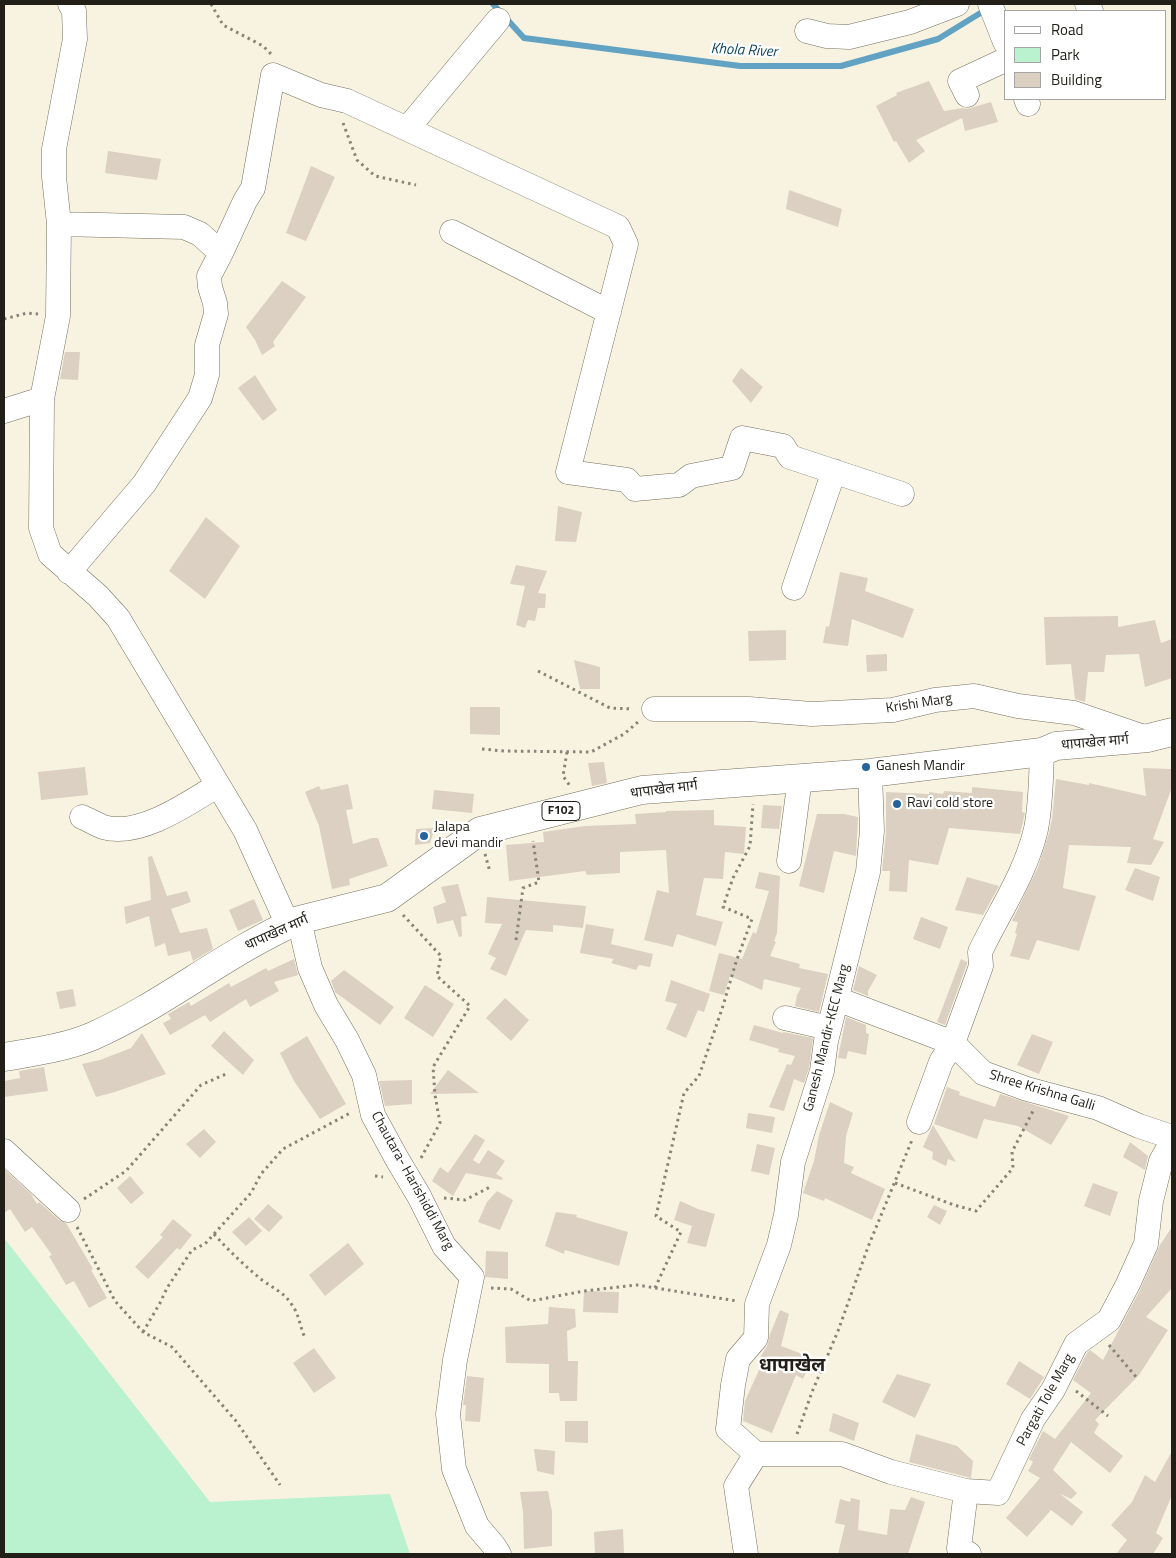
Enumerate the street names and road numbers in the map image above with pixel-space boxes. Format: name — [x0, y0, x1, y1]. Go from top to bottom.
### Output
street label: Krishi Marg — [885, 690, 953, 718]
street label: धापाखेल मार्ग — [1061, 732, 1129, 754]
street label: धापाखेल मार्ग — [629, 778, 699, 802]
road number: F102 — [542, 801, 580, 820]
street label: धापाखेल मार्ग — [243, 912, 311, 954]
street label: Ganesh Mandir-KEC Marg — [801, 962, 853, 1114]
street label: Shree Krishna Galli — [987, 1067, 1097, 1115]
street label: Chautara- Harishiddi Marg — [367, 1109, 457, 1253]
street label: Pargati Tole Marg — [1014, 1351, 1078, 1449]

